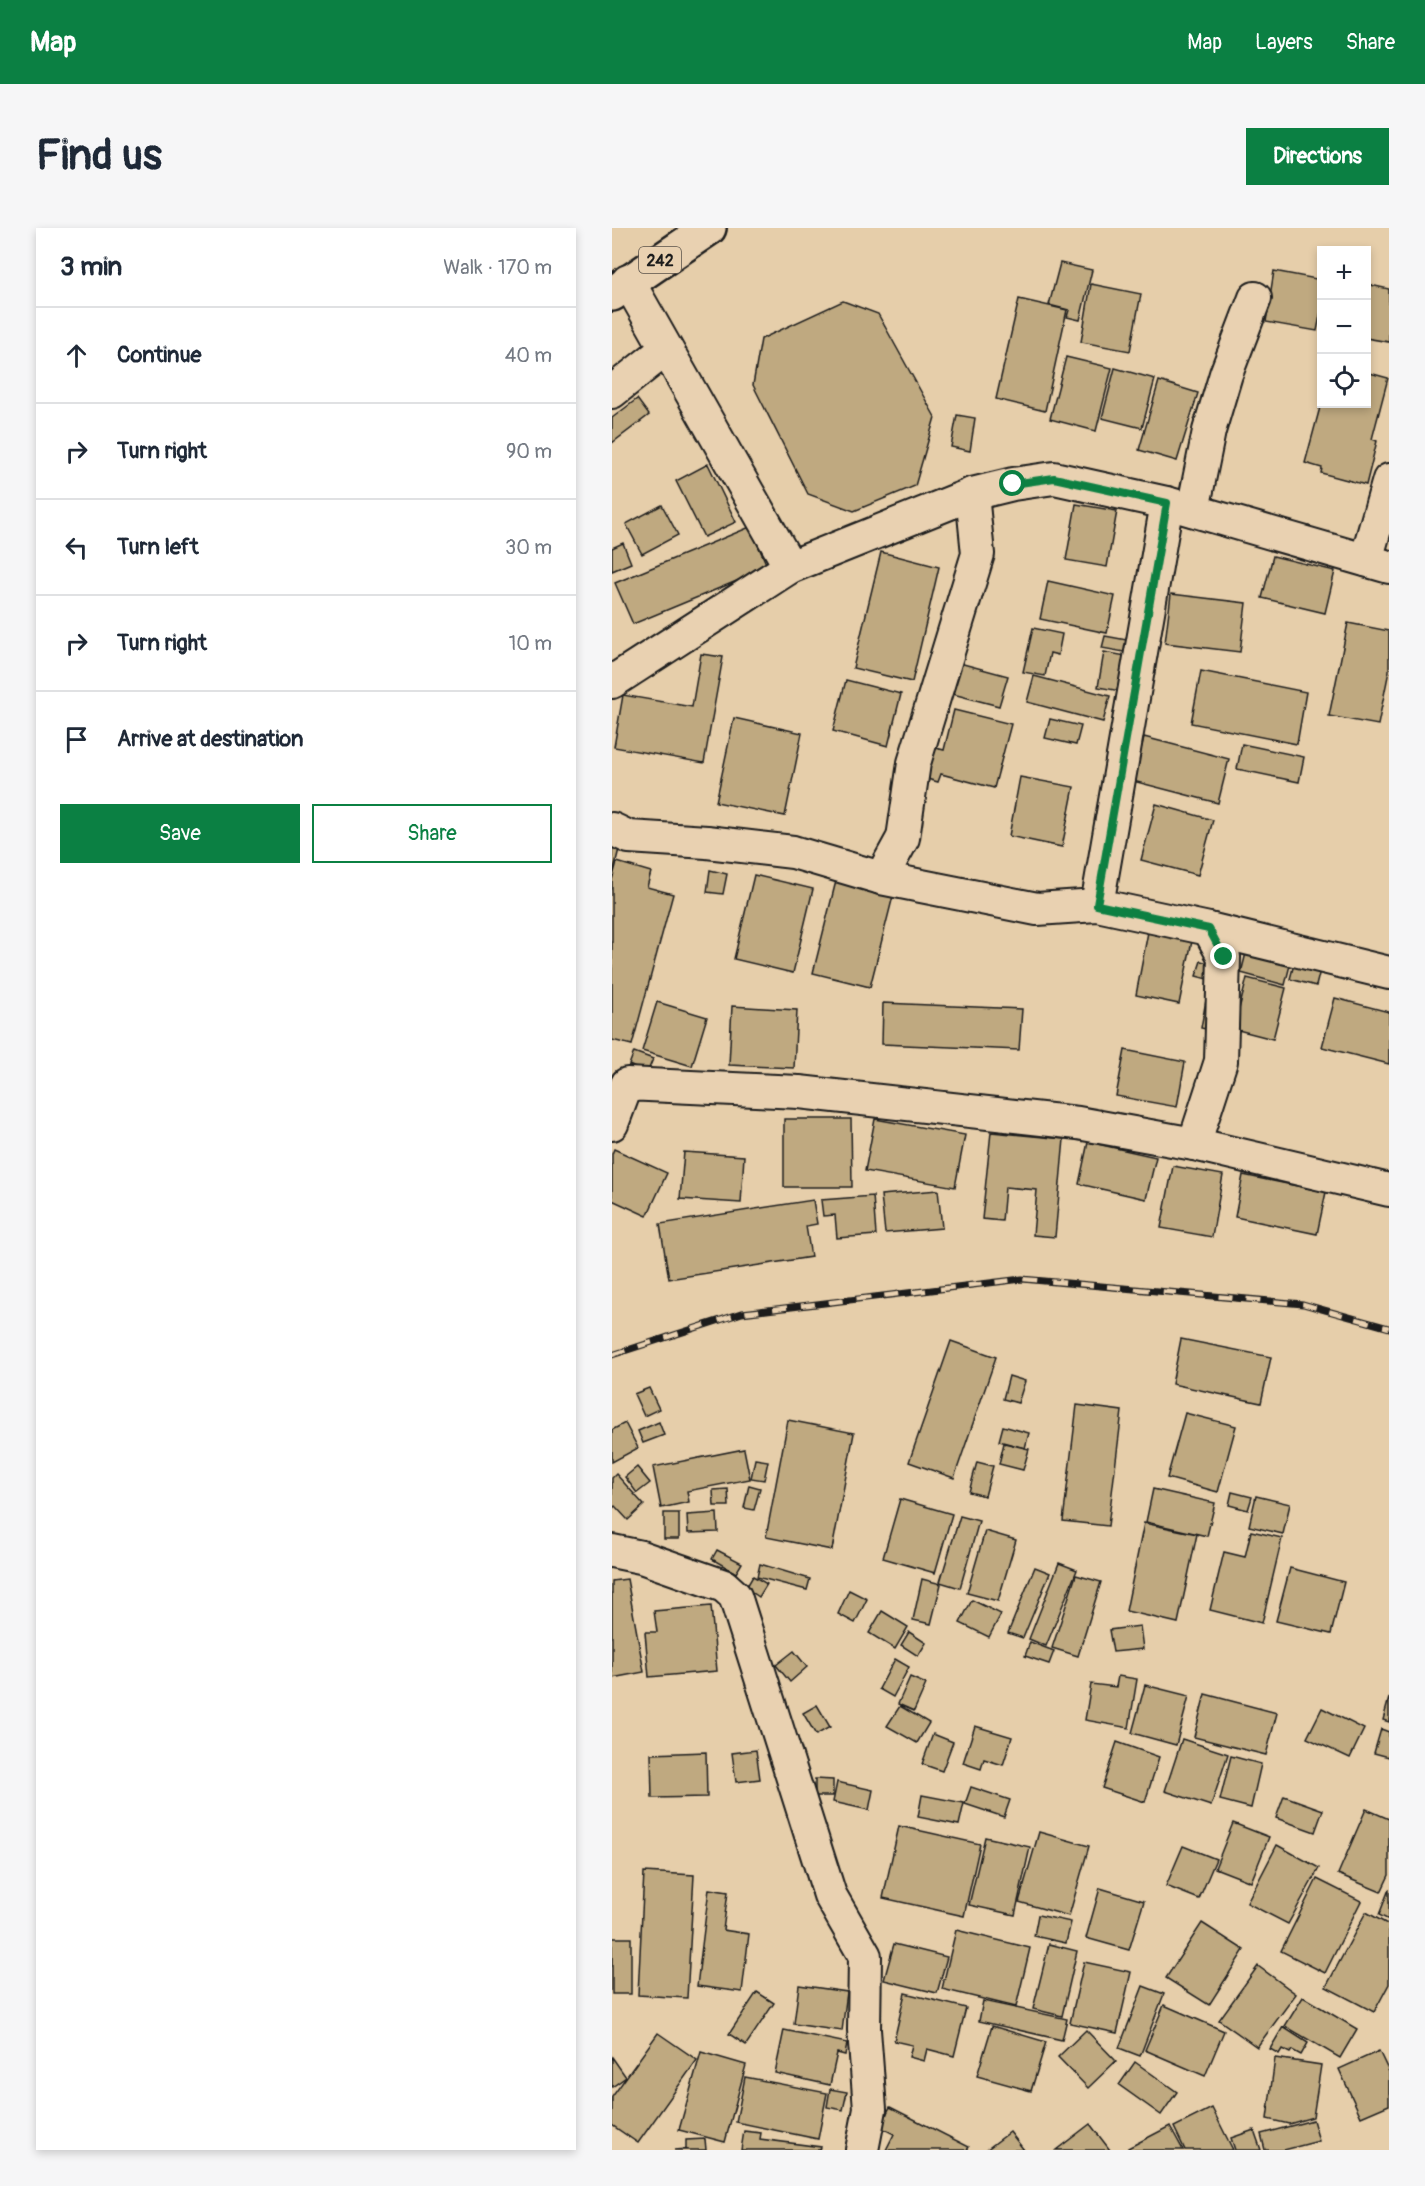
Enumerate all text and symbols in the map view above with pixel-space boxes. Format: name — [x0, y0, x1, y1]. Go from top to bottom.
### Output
text: Map — [30, 25, 76, 60]
text: Map — [1187, 29, 1222, 56]
text: Layers — [1255, 29, 1313, 56]
text: Share — [1346, 29, 1395, 56]
button: Directions — [1246, 128, 1389, 185]
text: Find us — [36, 130, 162, 182]
map controls — [1317, 246, 1371, 408]
button: + — [1317, 246, 1371, 300]
road number: 242 — [639, 247, 681, 273]
text: 3 min — [60, 251, 122, 283]
text: Walk · 170 m — [443, 255, 552, 280]
button: − — [1317, 300, 1371, 354]
icon: ahead — [60, 339, 93, 372]
text: Continue — [117, 341, 201, 369]
text: 40 m — [505, 343, 552, 368]
button: locate — [1317, 354, 1371, 408]
icon: right — [60, 435, 93, 468]
text: Turn right — [117, 437, 207, 465]
text: 90 m — [506, 439, 552, 464]
route start — [999, 470, 1025, 496]
icon: left — [60, 531, 93, 564]
text: Turn left — [117, 533, 199, 561]
text: 30 m — [505, 535, 552, 560]
icon: right — [60, 627, 93, 660]
text: Turn right — [117, 629, 207, 657]
text: 10 m — [508, 631, 552, 656]
icon: arrive — [60, 723, 93, 756]
text: Arrive at destination — [117, 725, 303, 753]
button: Save — [60, 804, 300, 863]
button: Share — [312, 804, 552, 863]
route end — [1210, 943, 1236, 969]

